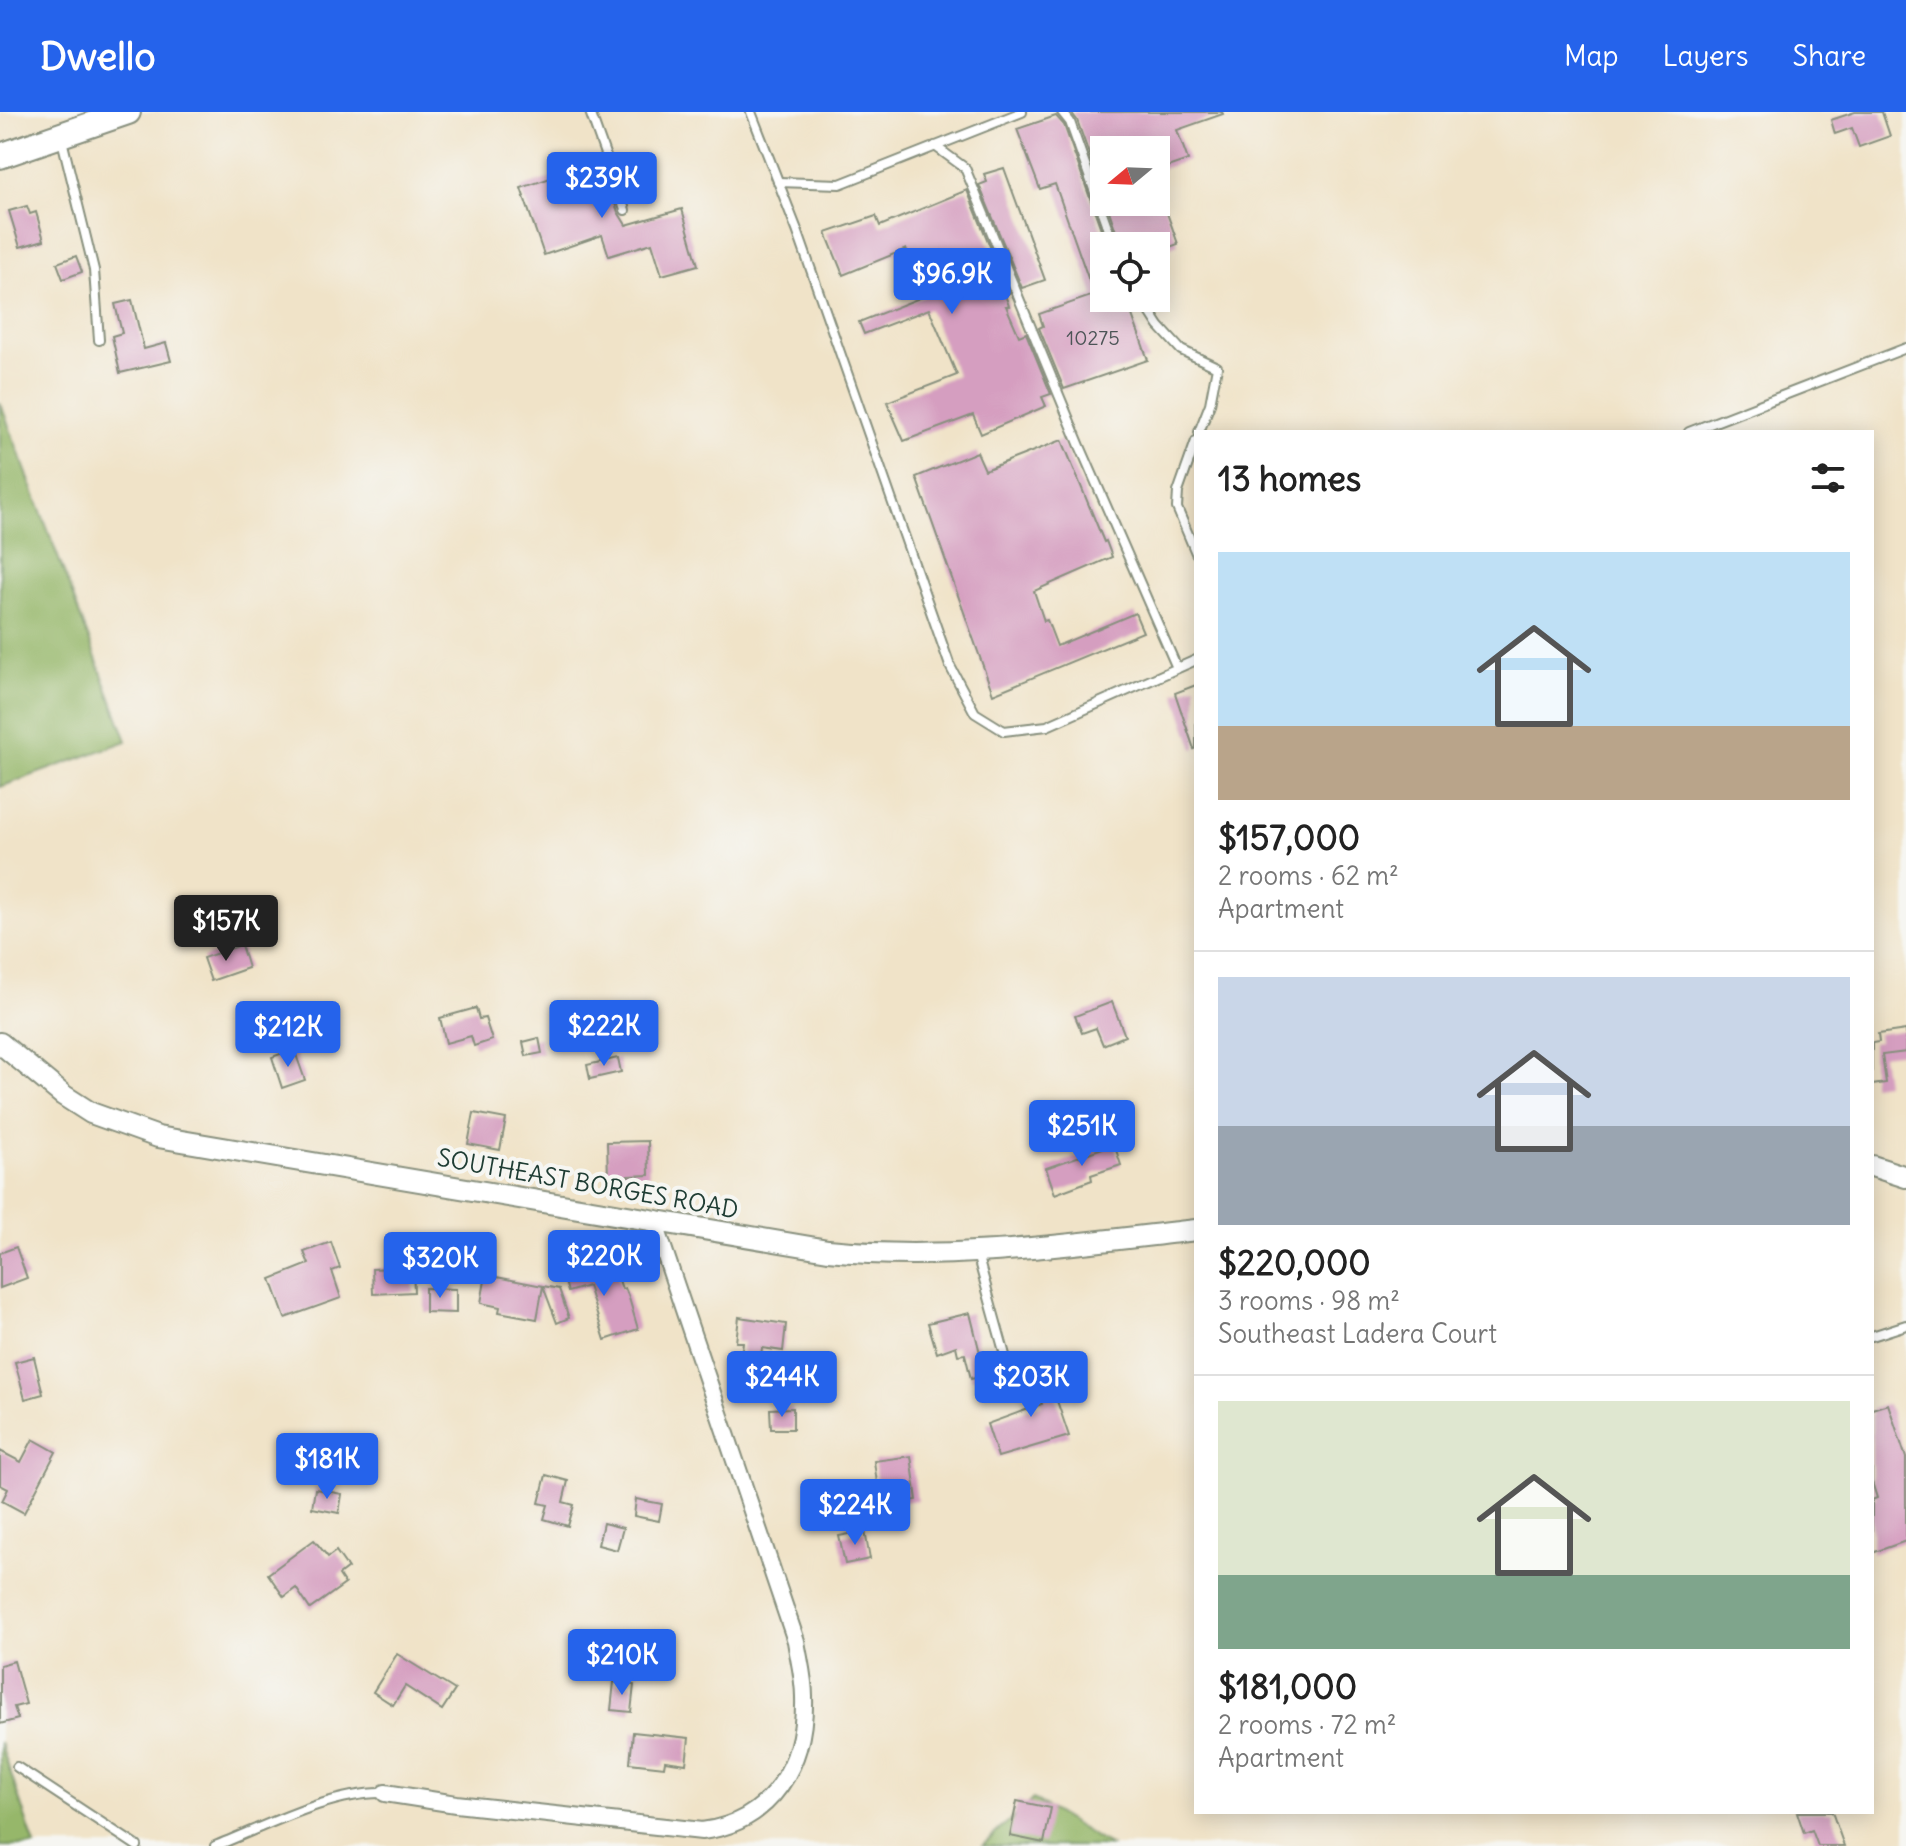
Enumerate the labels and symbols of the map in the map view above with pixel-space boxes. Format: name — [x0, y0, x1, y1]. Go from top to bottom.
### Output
north arrow — [1090, 136, 1170, 216]
pin: $239K — [546, 152, 658, 220]
pin: $96.9K — [887, 248, 1017, 316]
house number: 10275 — [1066, 325, 1120, 350]
pin: $157K — [170, 895, 282, 963]
pin: $222K — [548, 1000, 660, 1068]
pin: $212K — [232, 1001, 344, 1069]
pin: $251K — [1026, 1100, 1138, 1168]
street label: SOUTHEAST BORGES ROAD — [435, 1142, 741, 1224]
pin: $220K — [548, 1230, 660, 1298]
pin: $320K — [384, 1232, 496, 1300]
pin: $244K — [726, 1351, 838, 1419]
pin: $203K — [975, 1351, 1087, 1419]
pin: $181K — [271, 1433, 383, 1501]
pin: $224K — [799, 1479, 911, 1547]
pin: $210K — [566, 1629, 678, 1697]

